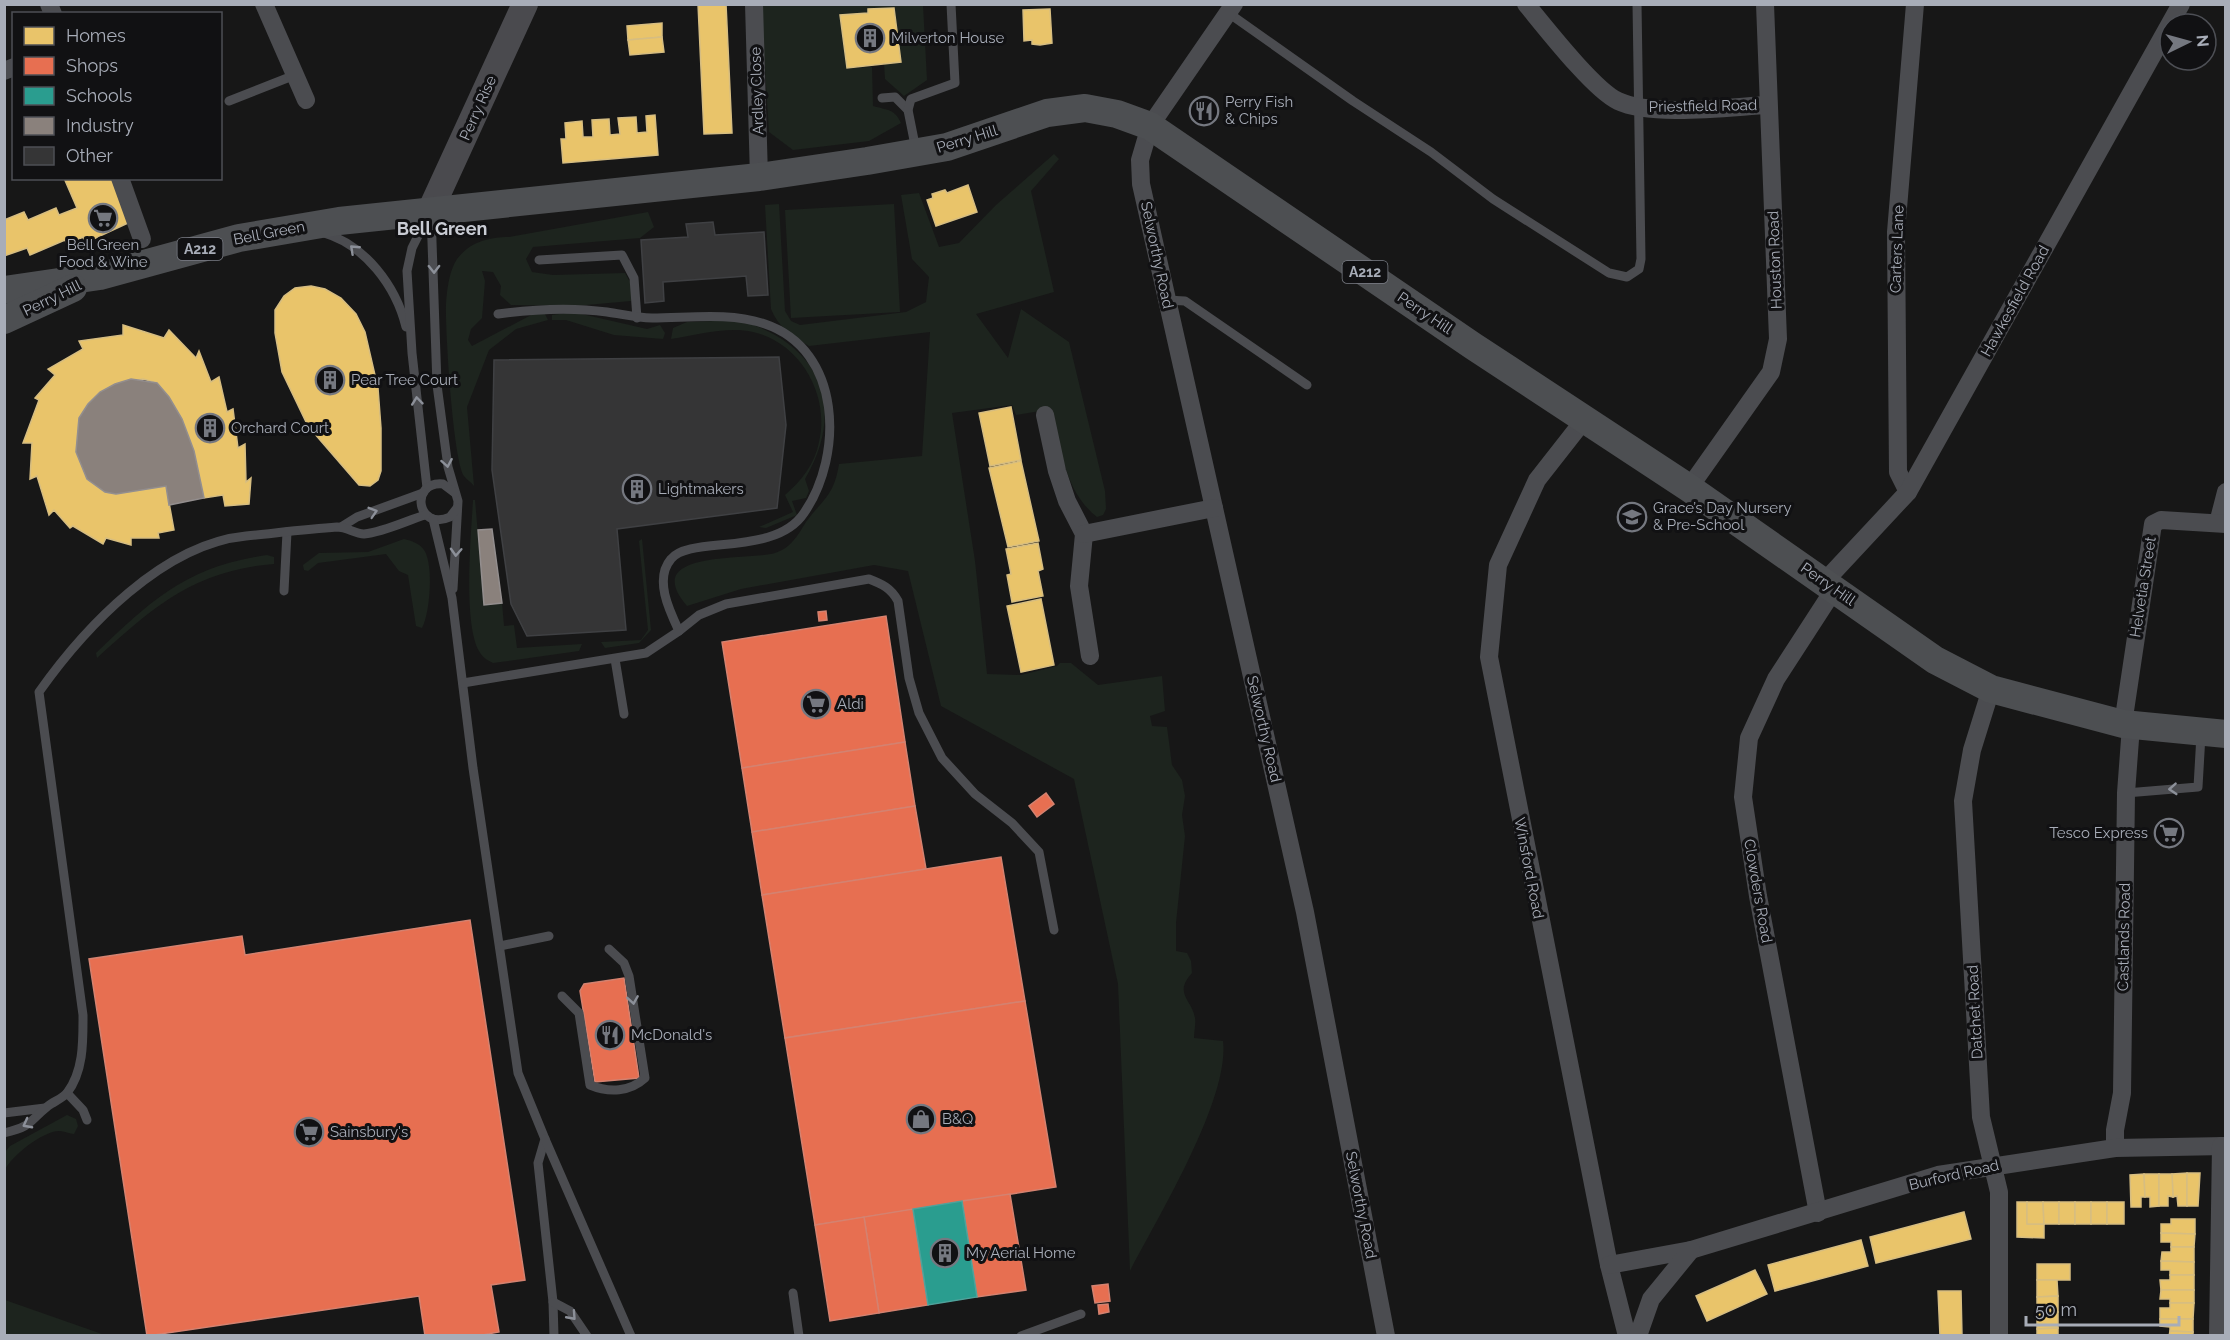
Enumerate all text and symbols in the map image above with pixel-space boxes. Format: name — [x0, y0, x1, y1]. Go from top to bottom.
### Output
legend — [12, 12, 222, 180]
north arrow — [2158, 12, 2218, 72]
building icon: Milverton House — [854, 22, 886, 54]
text: Homes — [66, 25, 126, 46]
place label: Milverton House — [891, 29, 1004, 47]
text: N — [2192, 34, 2212, 48]
street label: Ardley Close — [746, 46, 768, 135]
text: Shops — [66, 55, 118, 76]
street label: Perry Rise — [456, 73, 500, 143]
text: Schools — [66, 85, 133, 106]
place label: Perry Fish & Chips — [1225, 93, 1293, 128]
restaurant icon: Perry Fish & Chips — [1188, 95, 1220, 127]
street label: Priestfield Road — [1649, 96, 1757, 116]
text: Industry — [66, 115, 134, 136]
street label: Perry Hill — [934, 121, 1000, 157]
text: Other — [66, 145, 114, 166]
street label: Selworthy Road — [1137, 200, 1177, 310]
supermarket icon: Bell Green Food & Wine — [87, 202, 119, 234]
street label: Carters Lane — [1886, 204, 1908, 293]
street label: Houston Road — [1764, 211, 1786, 309]
street label: Bell Green — [232, 217, 306, 249]
district label: Bell Green — [397, 218, 487, 239]
place label: Bell Green Food & Wine — [58, 236, 148, 271]
road number: A212 — [178, 238, 222, 260]
street label: Hawkesfield Road — [1977, 242, 2053, 360]
one-way arrow — [351, 245, 361, 256]
road number: A212 — [1342, 261, 1388, 283]
one-way arrow — [427, 265, 440, 274]
street label: Perry Hill — [20, 276, 85, 320]
street label: Perry Hill — [1394, 288, 1457, 338]
building icon: Pear Tree Court — [314, 364, 346, 396]
place label: Pear Tree Court — [351, 371, 458, 389]
one-way arrow — [411, 397, 424, 406]
building icon: Orchard Court — [194, 412, 226, 444]
place label: Orchard Court — [231, 419, 329, 437]
one-way arrow — [440, 458, 453, 468]
building icon: Lightmakers — [621, 473, 653, 505]
place label: Lightmakers — [658, 480, 744, 498]
place label: Grace’s Day Nursery & Pre-School — [1653, 499, 1792, 534]
school or university icon: Grace’s Day Nursery & Pre-School — [1616, 501, 1648, 533]
one-way arrow — [367, 507, 378, 519]
street label: Helvetia Street — [2126, 535, 2160, 639]
one-way arrow — [449, 548, 462, 557]
street label: Perry Hill — [1797, 559, 1860, 610]
street label: Selworthy Road — [1243, 674, 1285, 784]
supermarket icon: Aldi — [800, 688, 832, 720]
place label: Aldi — [837, 695, 864, 713]
one-way arrow — [2169, 782, 2178, 795]
street label: Winsford Road — [1510, 816, 1548, 920]
supermarket icon: Tesco Express — [2153, 817, 2185, 849]
place label: Tesco Express — [2049, 824, 2148, 842]
street label: Clowders Road — [1740, 838, 1776, 944]
street label: Castlands Road — [2114, 883, 2134, 991]
street label: Datchet Road — [1964, 964, 1986, 1060]
one-way arrow — [627, 995, 639, 1005]
restaurant icon: McDonald's — [594, 1019, 626, 1051]
place label: McDonald's — [631, 1026, 712, 1044]
shop icon: B&Q — [905, 1103, 937, 1135]
place label: B&Q — [942, 1110, 973, 1128]
supermarket icon: Sainsbury's — [293, 1116, 325, 1148]
one-way arrow — [23, 1117, 33, 1128]
place label: Sainsbury's — [330, 1123, 408, 1141]
street label: Selworthy Road — [1342, 1150, 1380, 1260]
street label: Burford Road — [1907, 1156, 2001, 1194]
building icon: My Aerial Home — [929, 1237, 961, 1269]
place label: My Aerial Home — [966, 1244, 1076, 1262]
scale bar — [2026, 1289, 2179, 1327]
text: 50 m — [2035, 1299, 2077, 1320]
one-way arrow — [565, 1310, 576, 1320]

